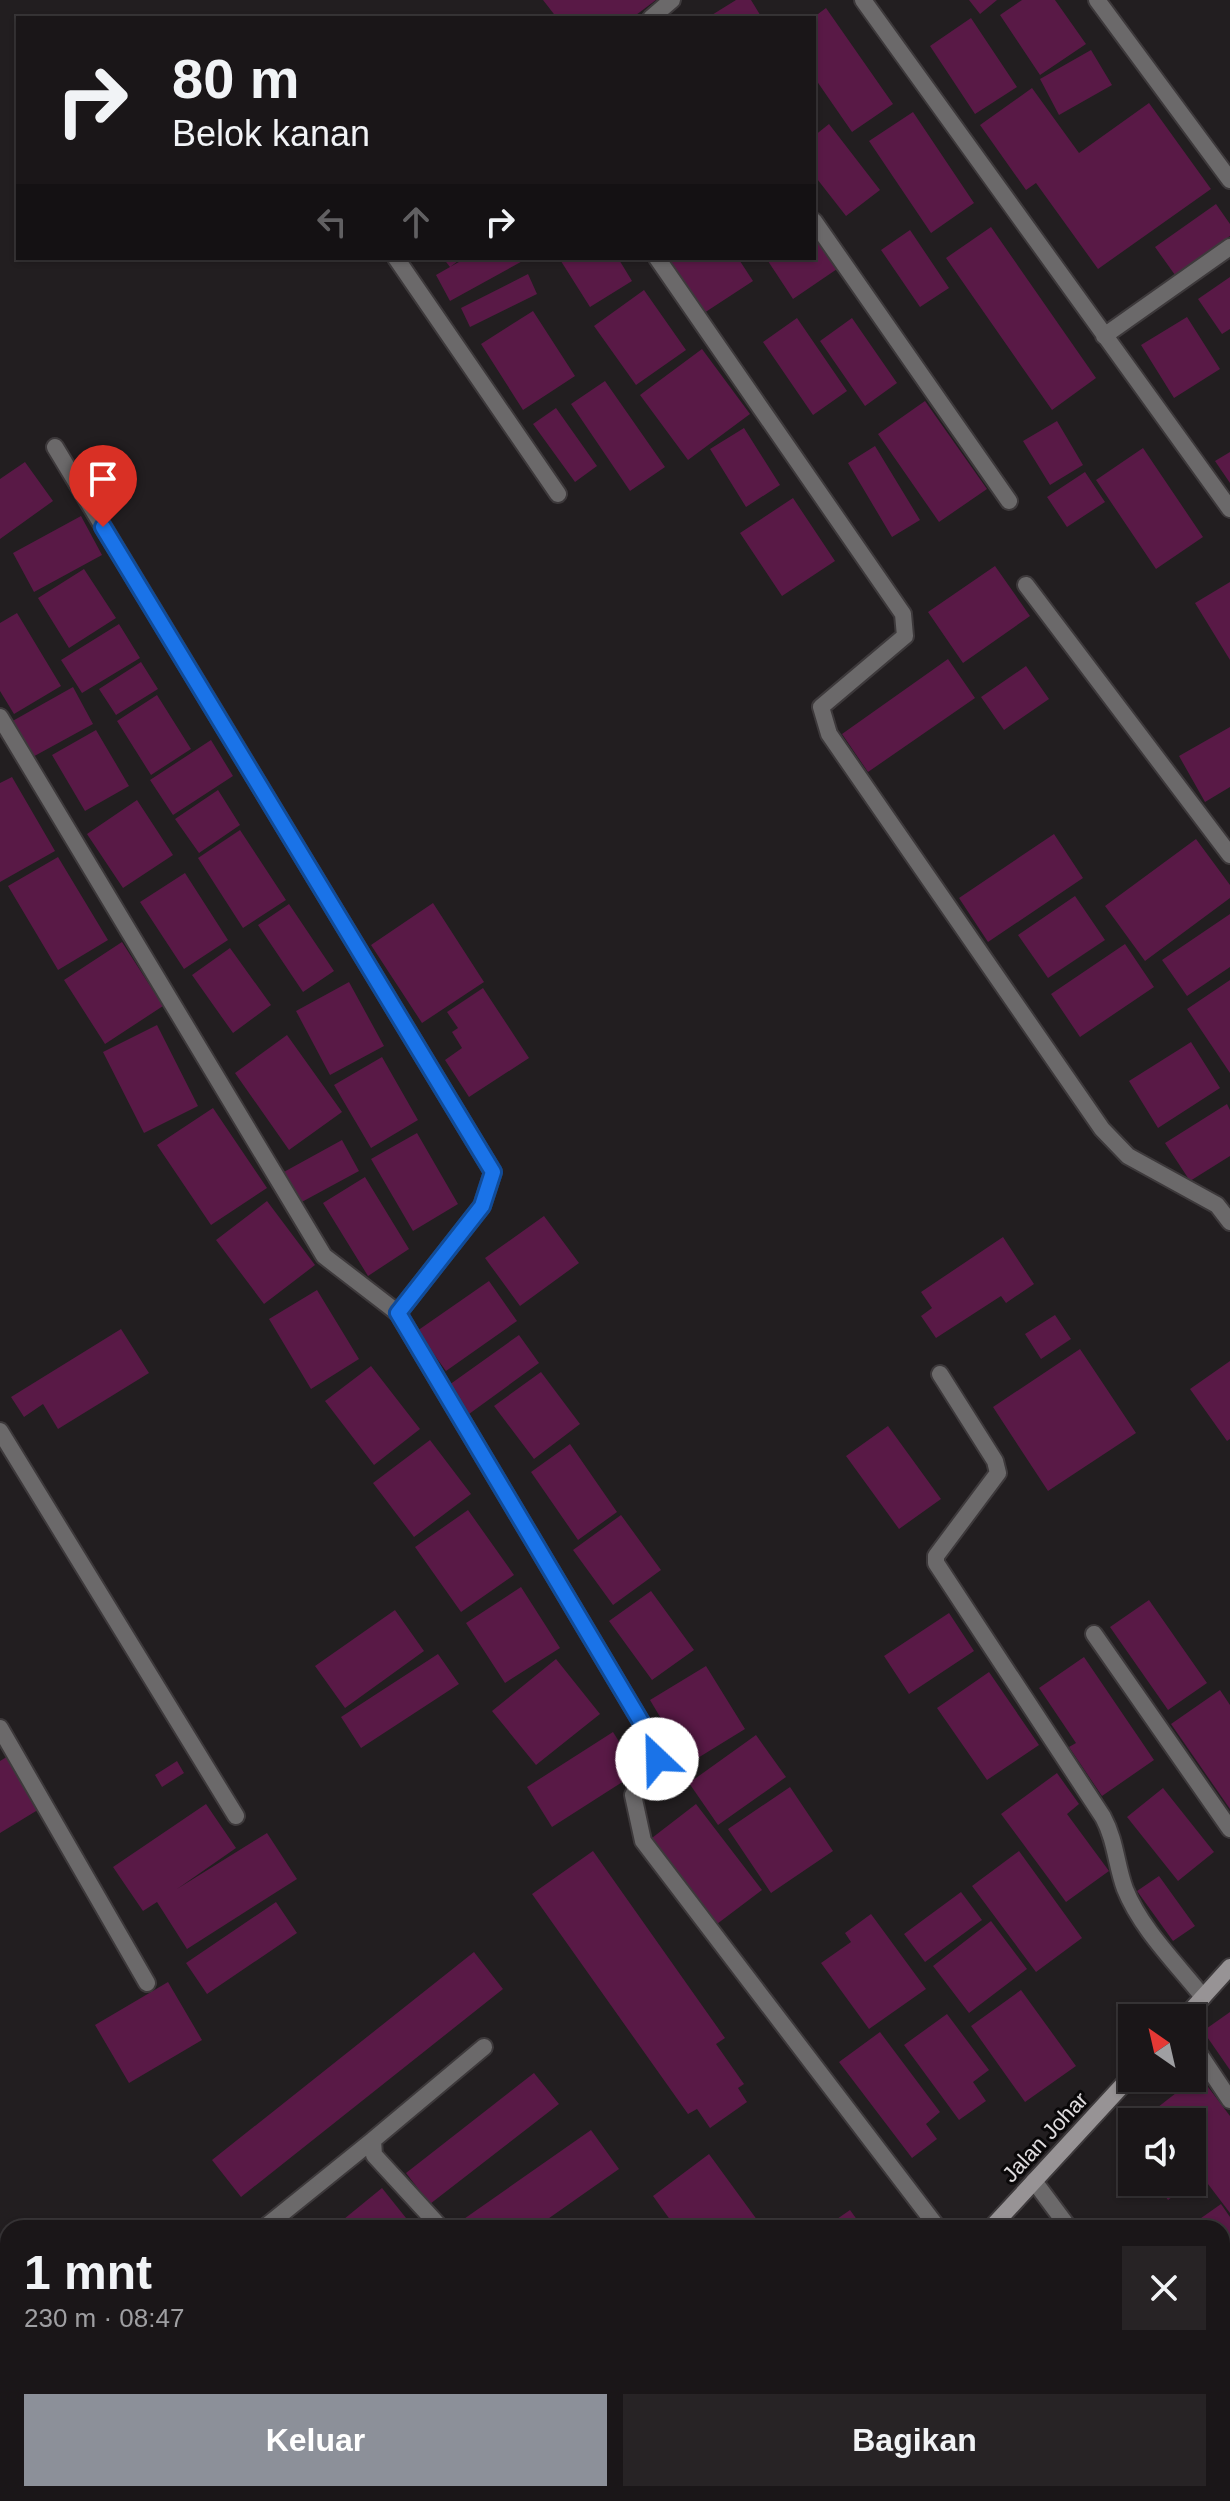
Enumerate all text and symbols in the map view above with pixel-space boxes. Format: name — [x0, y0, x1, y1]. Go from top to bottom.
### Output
text: 80 m — [172, 47, 300, 110]
icon: right — [40, 48, 144, 152]
text: Belok kanan — [172, 113, 370, 154]
icon: left — [310, 200, 354, 244]
icon: ahead — [394, 200, 438, 244]
icon: right — [478, 200, 522, 244]
pin — [69, 445, 137, 527]
icon: arrive — [81, 457, 125, 501]
position arrow — [615, 1717, 699, 1801]
north arrow — [1118, 2004, 1206, 2092]
map controls — [1118, 2004, 1206, 2196]
street label: Jalan Johar — [997, 2087, 1093, 2187]
button: sound — [1118, 2108, 1206, 2196]
text: 1 mnt — [24, 2246, 152, 2299]
button: close — [1122, 2246, 1206, 2330]
text: 230 m · 08:47 — [24, 2303, 184, 2333]
button: Keluar — [24, 2394, 607, 2486]
button: Bagikan — [623, 2394, 1206, 2486]

